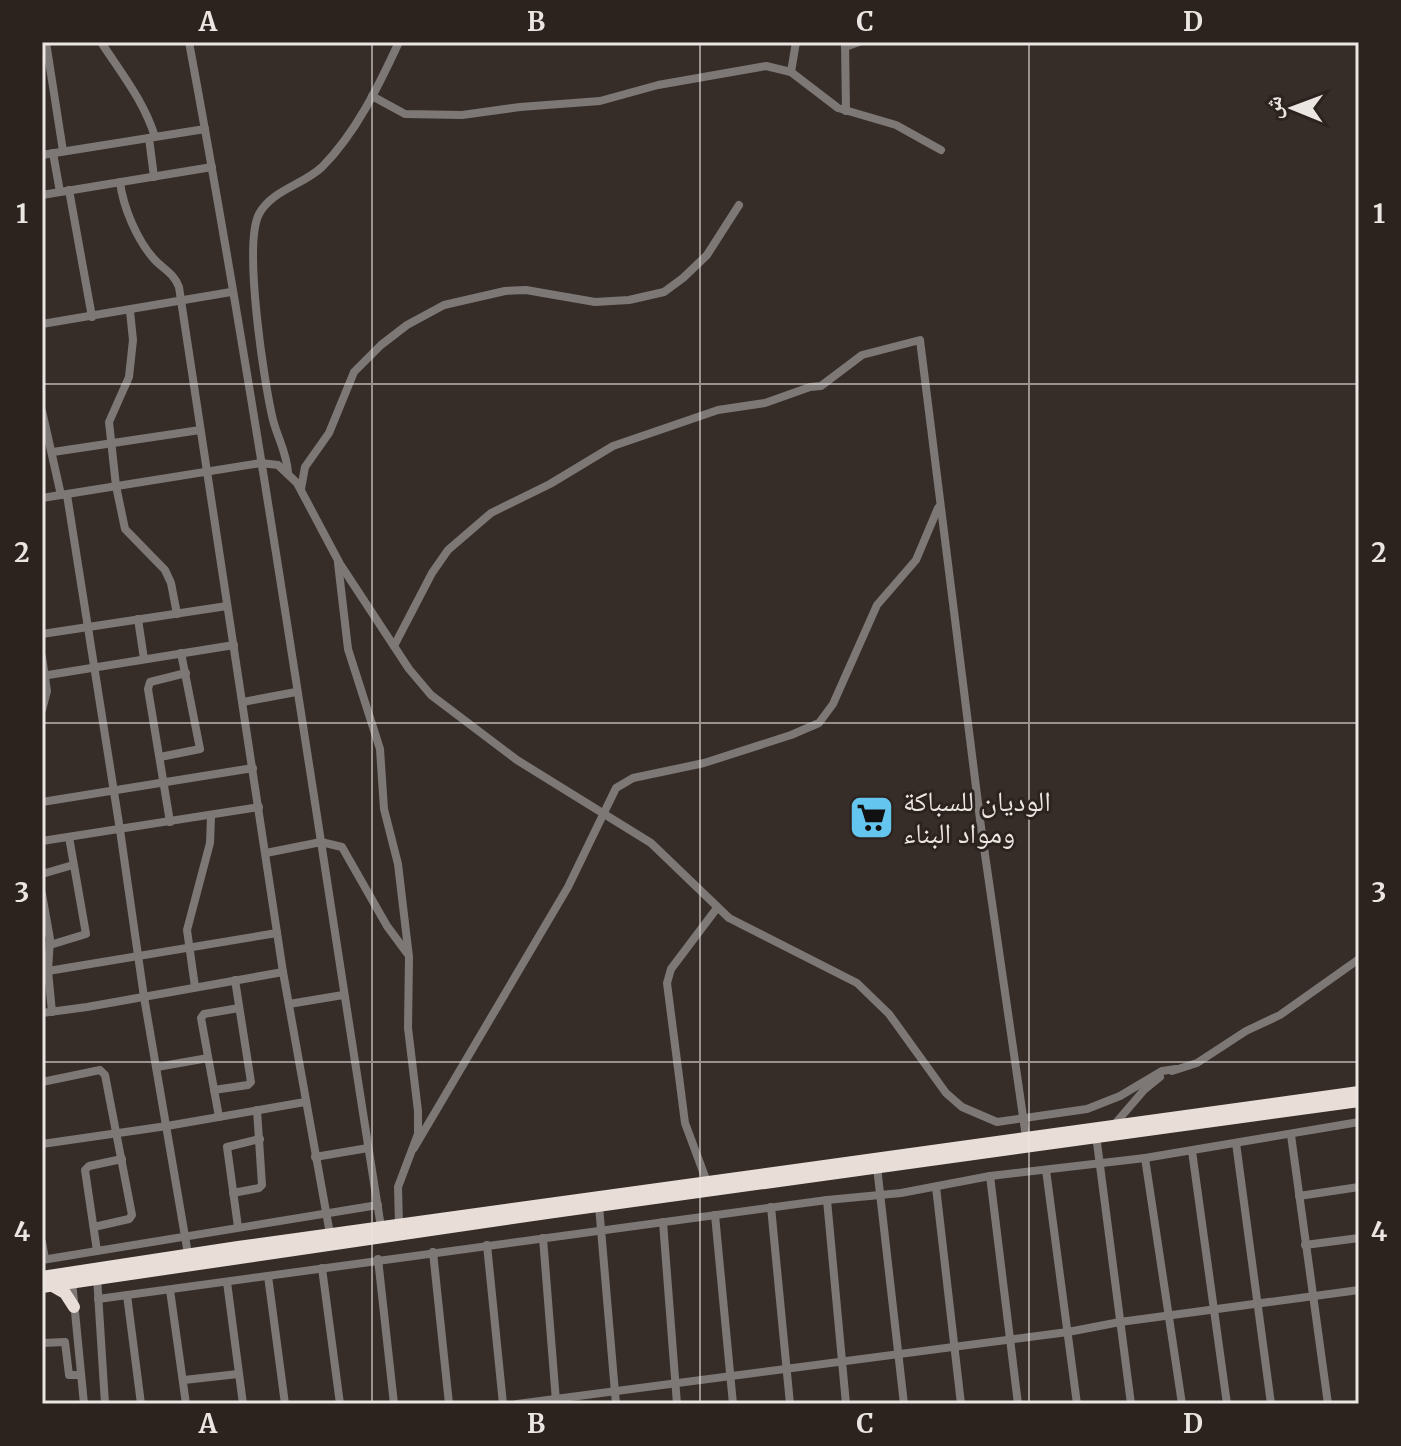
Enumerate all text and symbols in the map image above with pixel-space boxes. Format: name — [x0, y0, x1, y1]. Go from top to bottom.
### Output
text: A — [198, 5, 218, 38]
text: B — [527, 5, 545, 38]
text: C — [856, 5, 874, 38]
text: D — [1183, 5, 1203, 38]
north arrow — [1253, 68, 1333, 148]
text: ش — [1259, 96, 1287, 120]
text: 1 — [16, 197, 28, 230]
text: 1 — [1373, 197, 1385, 230]
text: 2 — [14, 536, 30, 569]
text: 2 — [1371, 536, 1387, 569]
place label: الوديان للسباكة ومواد البناء — [903, 783, 1051, 851]
supermarket icon: الوديان للسباكة ومواد البناء — [848, 793, 896, 841]
text: 3 — [15, 876, 29, 909]
text: 3 — [1372, 876, 1386, 909]
text: 4 — [14, 1215, 31, 1248]
text: 4 — [1371, 1215, 1388, 1248]
text: A — [198, 1407, 218, 1440]
text: B — [527, 1407, 545, 1440]
text: C — [856, 1407, 874, 1440]
text: D — [1183, 1407, 1203, 1440]

